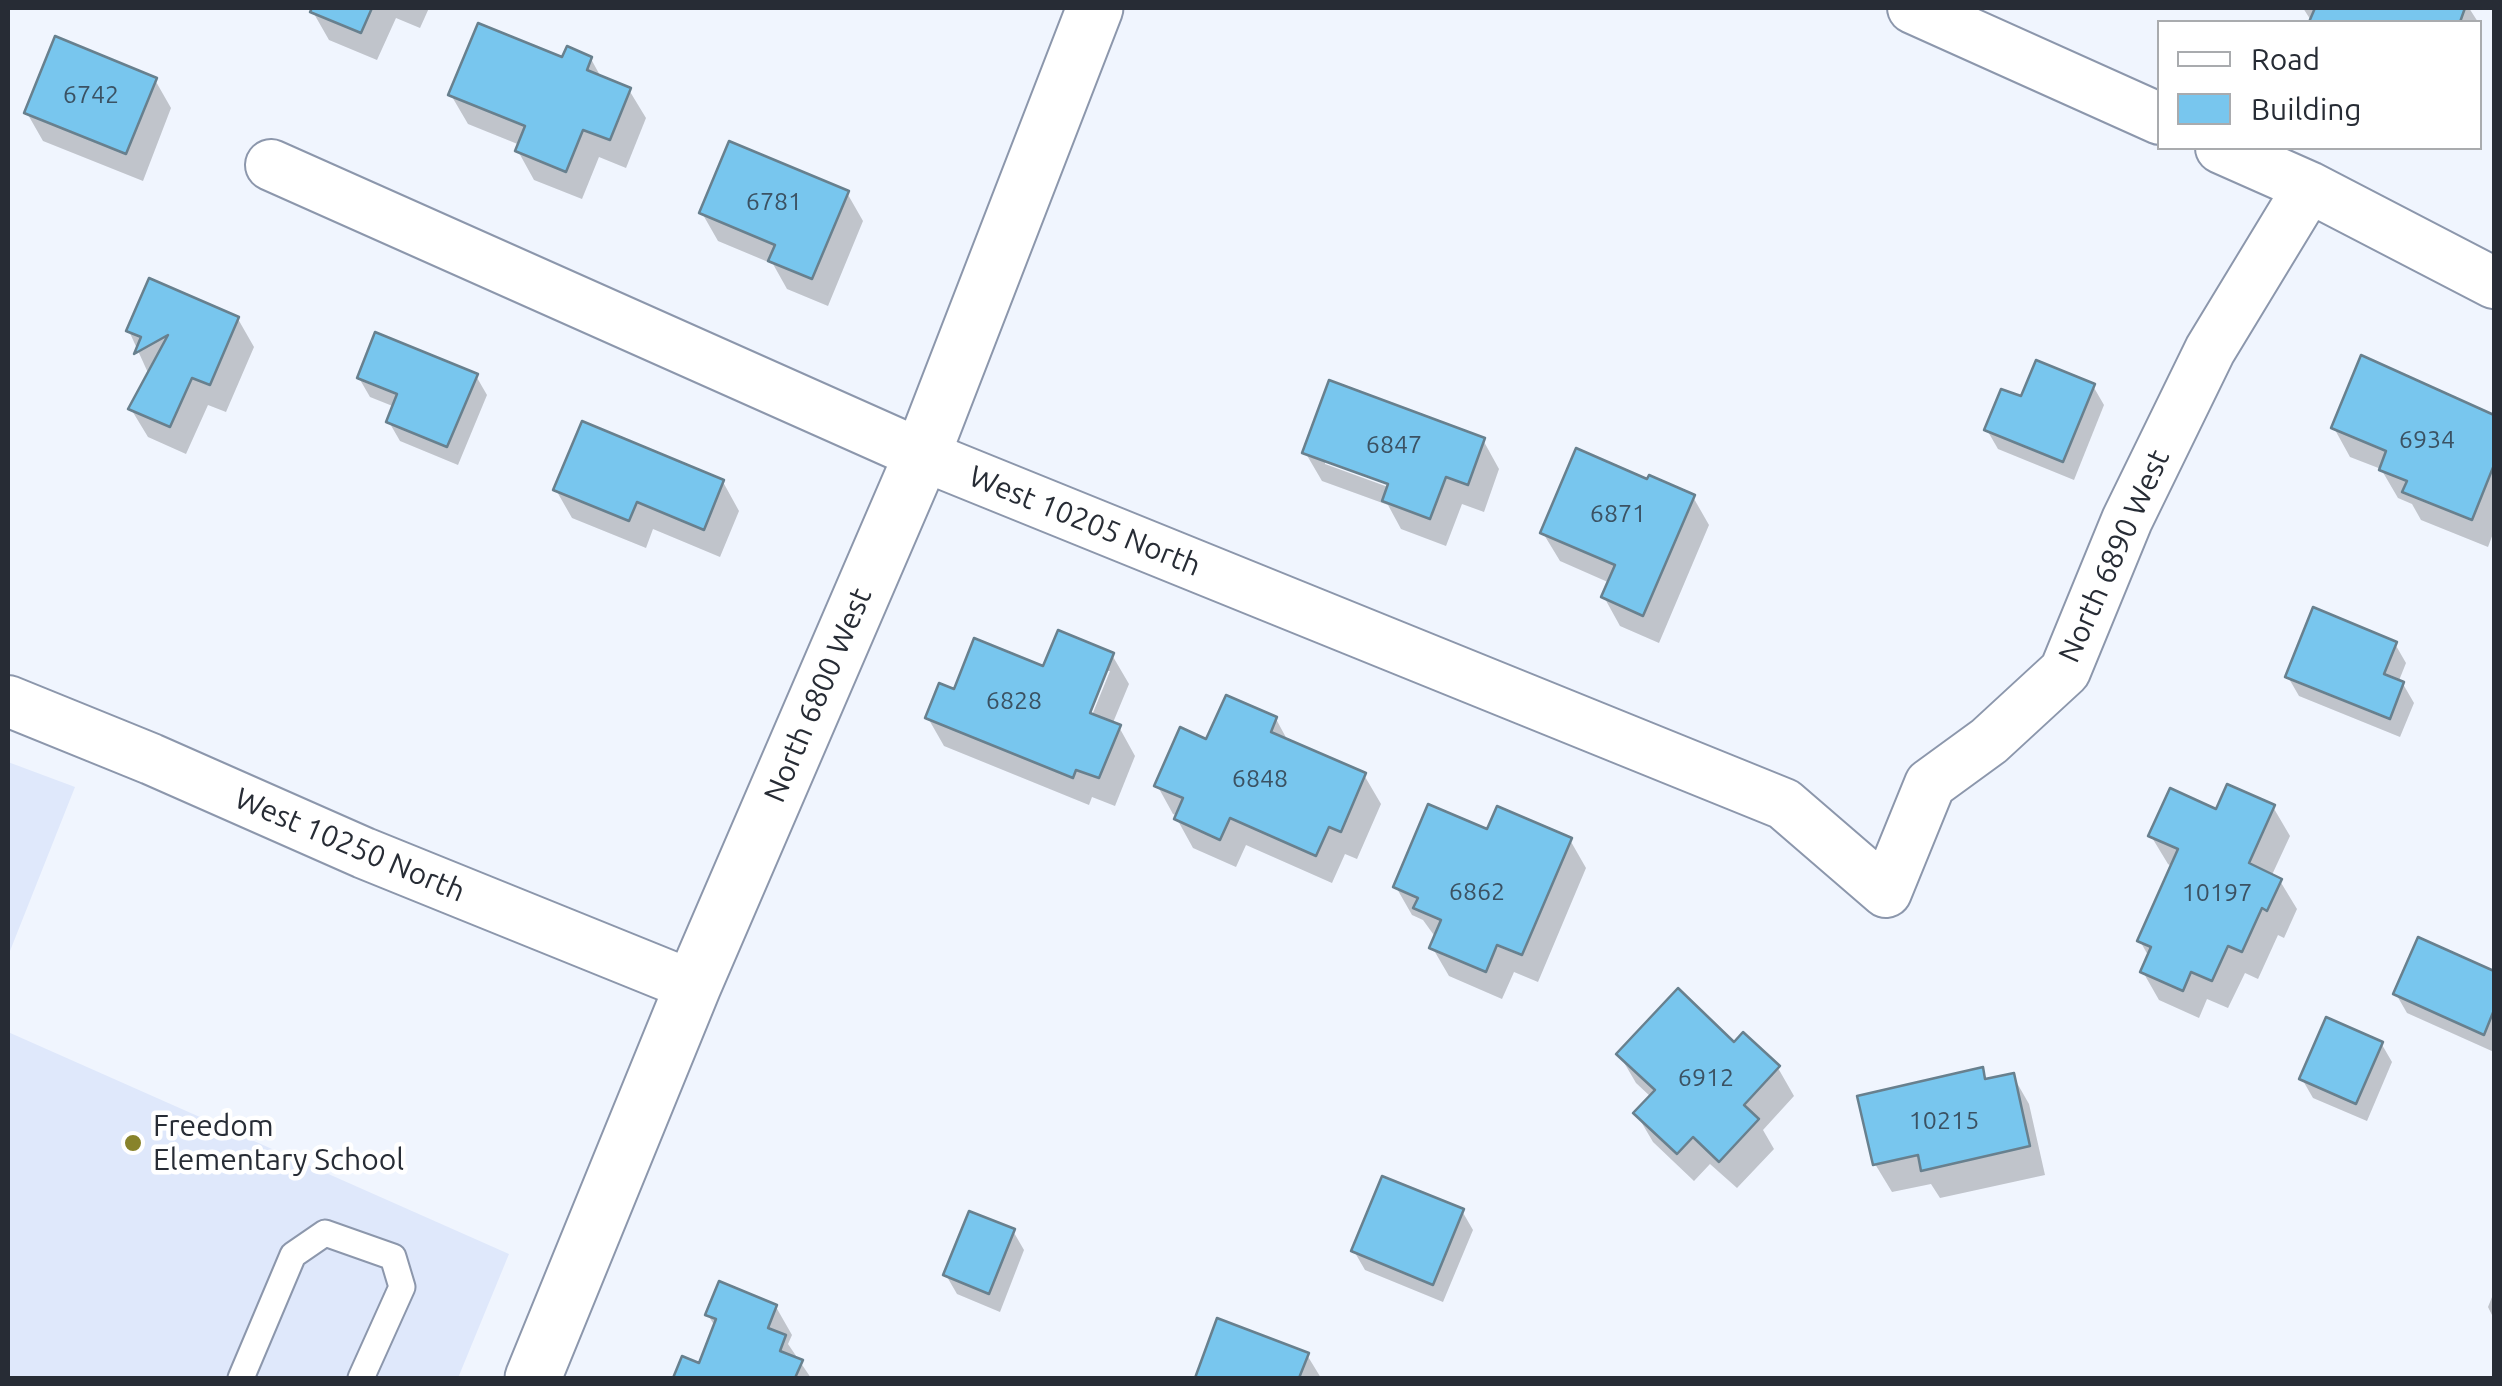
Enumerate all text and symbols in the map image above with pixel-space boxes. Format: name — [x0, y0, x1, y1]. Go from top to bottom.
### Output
legend — [2157, 20, 2482, 150]
text: Road — [2251, 42, 2320, 76]
house number: 6742 — [63, 80, 119, 110]
text: Building — [2251, 92, 2362, 126]
house number: 6781 — [746, 187, 802, 217]
house number: 6934 — [2399, 425, 2455, 455]
house number: 6847 — [1366, 430, 1422, 460]
street label: North 6890 West — [2051, 444, 2177, 668]
street label: West 10205 North — [964, 458, 1206, 584]
house number: 6871 — [1590, 499, 1646, 529]
street label: North 6800 West — [757, 582, 879, 808]
house number: 6828 — [986, 686, 1042, 716]
house number: 6848 — [1232, 764, 1288, 794]
street label: West 10250 North — [230, 780, 470, 910]
house number: 6862 — [1449, 877, 1505, 907]
house number: 10197 — [2182, 878, 2252, 908]
house number: 6912 — [1678, 1063, 1734, 1093]
house number: 10215 — [1909, 1106, 1979, 1136]
place label: Freedom Elementary School — [153, 1108, 404, 1178]
marker: Freedom Elementary School — [122, 1132, 144, 1154]

